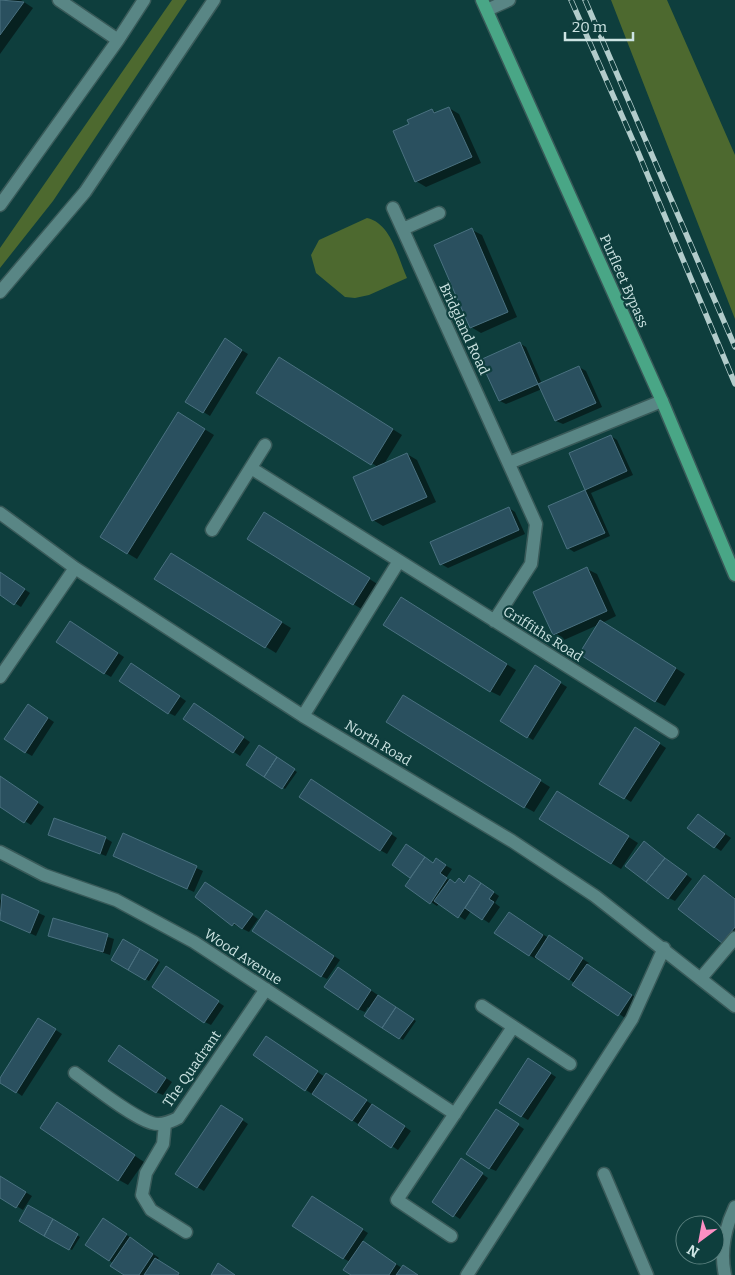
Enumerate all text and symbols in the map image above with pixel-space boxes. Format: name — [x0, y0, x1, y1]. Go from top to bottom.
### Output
scale bar — [565, 10, 632, 42]
text: 20 m — [572, 18, 608, 36]
street label: Purfleet Bypass — [596, 232, 652, 330]
street label: Bridgland Road — [435, 280, 493, 378]
street label: Griffiths Road — [500, 603, 586, 665]
street label: North Road — [342, 717, 414, 769]
street label: Wood Avenue — [201, 925, 285, 989]
street label: The Quadrant — [159, 1027, 225, 1111]
north arrow — [675, 1215, 725, 1265]
text: N — [684, 1240, 702, 1261]

